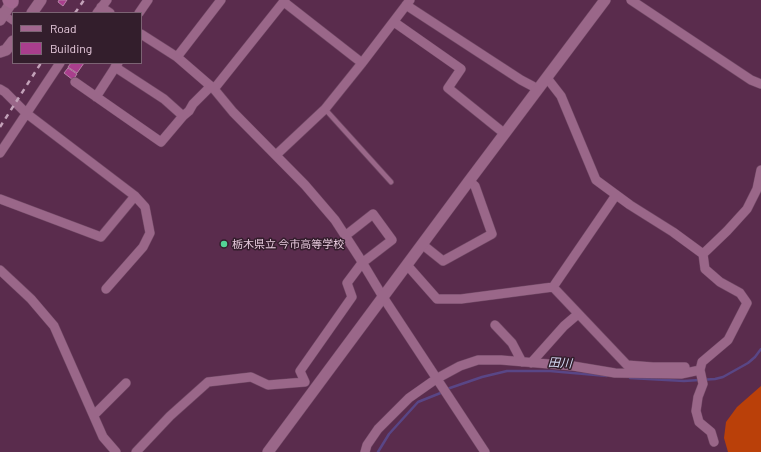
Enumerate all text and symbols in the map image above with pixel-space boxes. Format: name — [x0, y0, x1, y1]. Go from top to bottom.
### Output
legend — [12, 12, 142, 64]
text: Road — [50, 21, 77, 35]
text: Building — [50, 41, 92, 55]
place label: 栃木県立 今市高等学校 — [232, 237, 344, 251]
marker: 栃木県立 今市高等学校 — [219, 239, 229, 249]
water label: 田川 — [548, 355, 572, 371]

